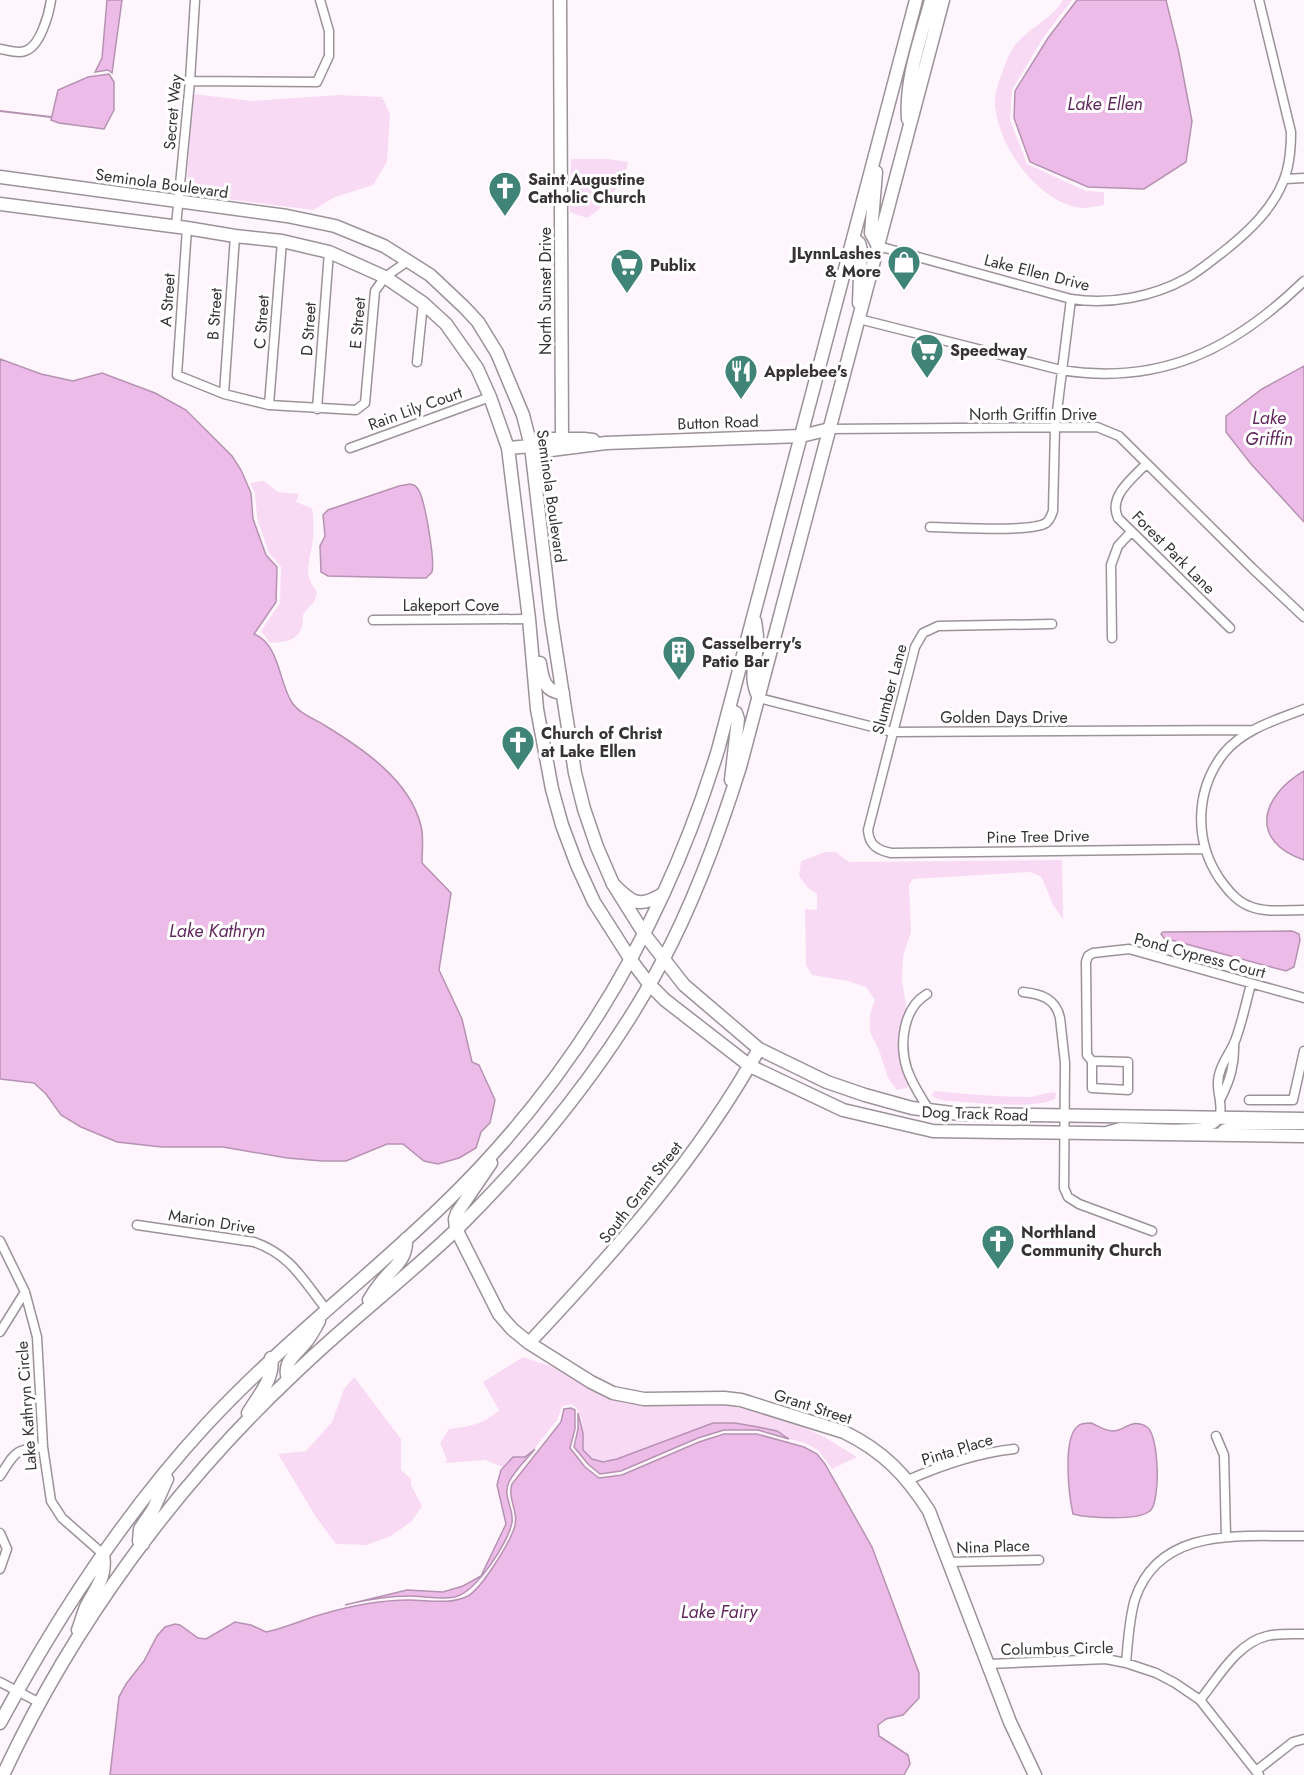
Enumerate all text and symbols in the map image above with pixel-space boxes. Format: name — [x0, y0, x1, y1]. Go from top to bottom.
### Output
street label: Secret Way — [158, 72, 187, 151]
water label: Lake Ellen — [1067, 91, 1143, 117]
street label: Seminola Boulevard — [94, 163, 230, 204]
place label: Saint Augustine Catholic Church — [528, 168, 646, 209]
church icon: Saint Augustine Catholic Church — [487, 170, 523, 217]
street label: North Sunset Drive — [534, 227, 557, 355]
place label: JLynnLashes & More — [788, 242, 881, 283]
shop icon: JLynnLashes & More — [886, 244, 922, 291]
supermarket icon: Publix — [609, 247, 645, 294]
street label: Lake Ellen Drive — [982, 248, 1092, 297]
place label: Publix — [650, 254, 696, 277]
street label: A Street — [154, 272, 181, 328]
street label: B Street — [201, 287, 228, 341]
street label: C Street — [248, 294, 275, 350]
street label: E Street — [344, 296, 371, 350]
street label: D Street — [295, 301, 322, 357]
supermarket icon: Speedway — [909, 332, 945, 379]
place label: Speedway — [950, 339, 1028, 362]
restaurant icon: Applebee's — [723, 353, 759, 400]
place label: Applebee's — [763, 360, 847, 383]
street label: Rain Lily Court — [365, 381, 465, 436]
street label: North Griffin Drive — [969, 403, 1097, 426]
water label: Lake Griffin — [1245, 405, 1293, 452]
street label: Button Road — [677, 410, 759, 435]
street label: Seminola Boulevard — [531, 428, 572, 564]
street label: Forest Park Lane — [1127, 505, 1221, 599]
street label: Lakeport Cove — [403, 594, 499, 617]
place label: Casselberry's Patio Bar — [702, 632, 802, 673]
building icon: Casselberry's Patio Bar — [661, 634, 697, 681]
street label: Slumber Lane — [866, 641, 913, 737]
street label: Golden Days Drive — [940, 706, 1068, 729]
place label: Church of Christ at Lake Ellen — [541, 722, 663, 763]
church icon: Church of Christ at Lake Ellen — [500, 724, 536, 771]
street label: Pine Tree Drive — [987, 824, 1090, 849]
water label: Lake Kathryn — [169, 918, 265, 944]
street label: Pond Cypress Court — [1132, 927, 1268, 984]
street label: Dog Track Road — [921, 1100, 1029, 1127]
street label: South Grant Street — [593, 1136, 688, 1248]
street label: Marion Drive — [167, 1203, 257, 1240]
place label: Northland Community Church — [1021, 1221, 1162, 1262]
church icon: Northland Community Church — [980, 1223, 1016, 1270]
street label: Lake Kathryn Circle — [10, 1340, 43, 1472]
street label: Grant Street — [771, 1383, 855, 1430]
street label: Pinta Place — [919, 1428, 996, 1471]
street label: Nina Place — [956, 1534, 1030, 1559]
water label: Lake Fairy — [681, 1599, 759, 1625]
street label: Columbus Circle — [1000, 1636, 1114, 1661]

